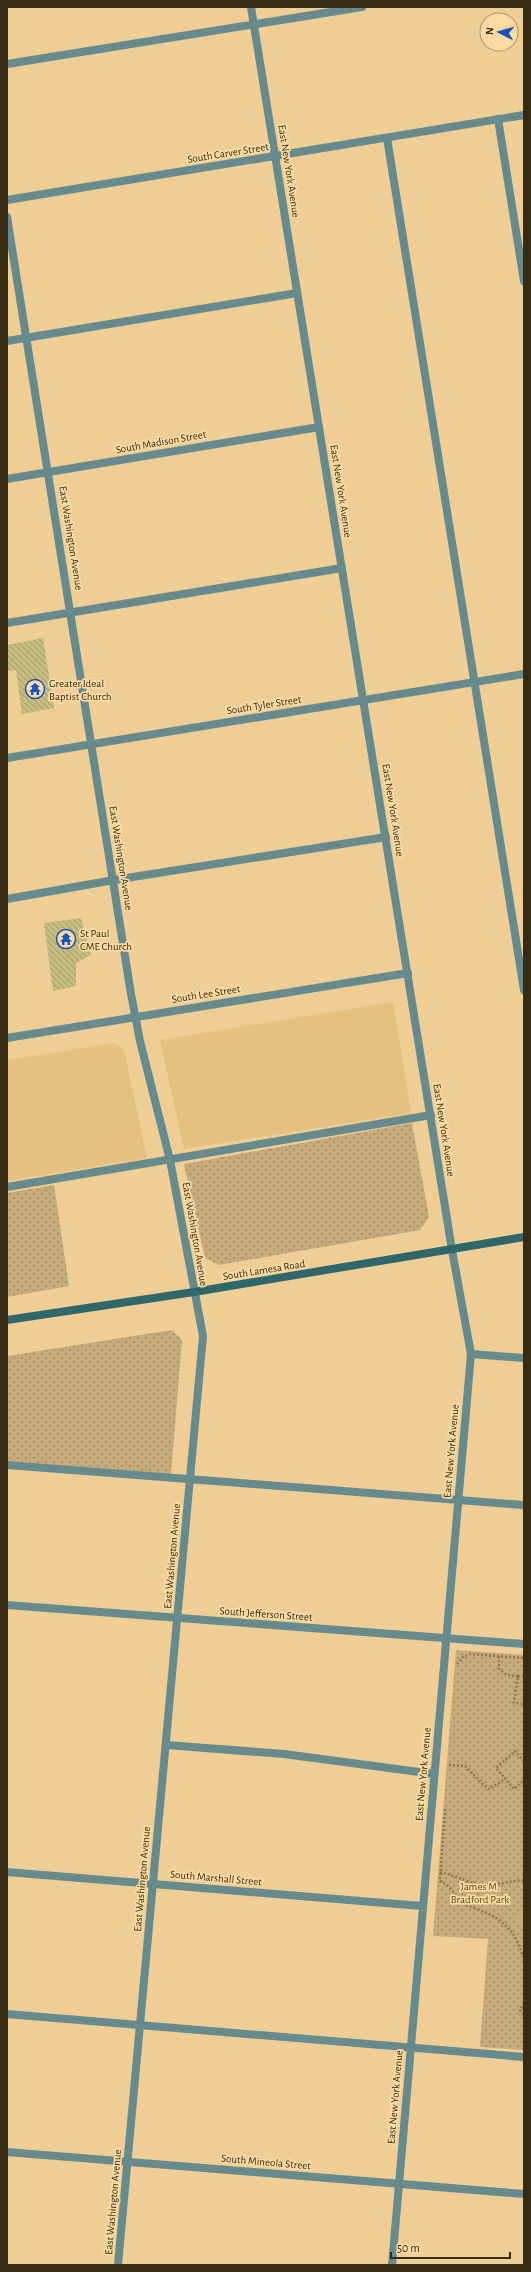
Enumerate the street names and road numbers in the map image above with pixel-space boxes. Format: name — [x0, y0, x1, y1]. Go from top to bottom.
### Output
street label: East New York Avenue — [276, 124, 302, 218]
street label: South Carver Street — [187, 141, 270, 165]
street label: South Madison Street — [115, 429, 208, 455]
street label: East New York Avenue — [328, 444, 354, 538]
street label: East Washington Avenue — [57, 485, 85, 591]
street label: South Tyler Street — [226, 694, 303, 716]
street label: East New York Avenue — [380, 763, 406, 857]
street label: East Washington Avenue — [107, 805, 135, 911]
street label: South Lee Street — [171, 983, 242, 1005]
street label: East New York Avenue — [431, 1083, 457, 1177]
street label: East Washington Avenue — [180, 1181, 210, 1287]
street label: South Lamesa Road — [222, 1258, 306, 1282]
street label: East New York Avenue — [441, 1404, 461, 1498]
street label: East Washington Avenue — [162, 1503, 182, 1609]
street label: South Jefferson Street — [219, 1605, 313, 1623]
street label: East New York Avenue — [413, 1727, 433, 1821]
street label: East Washington Avenue — [132, 1826, 152, 1932]
street label: South Marshall Street — [170, 1869, 263, 1888]
street label: East New York Avenue — [385, 2050, 405, 2144]
street label: East Washington Avenue — [103, 2149, 123, 2255]
street label: South Mineola Street — [221, 2153, 312, 2171]

